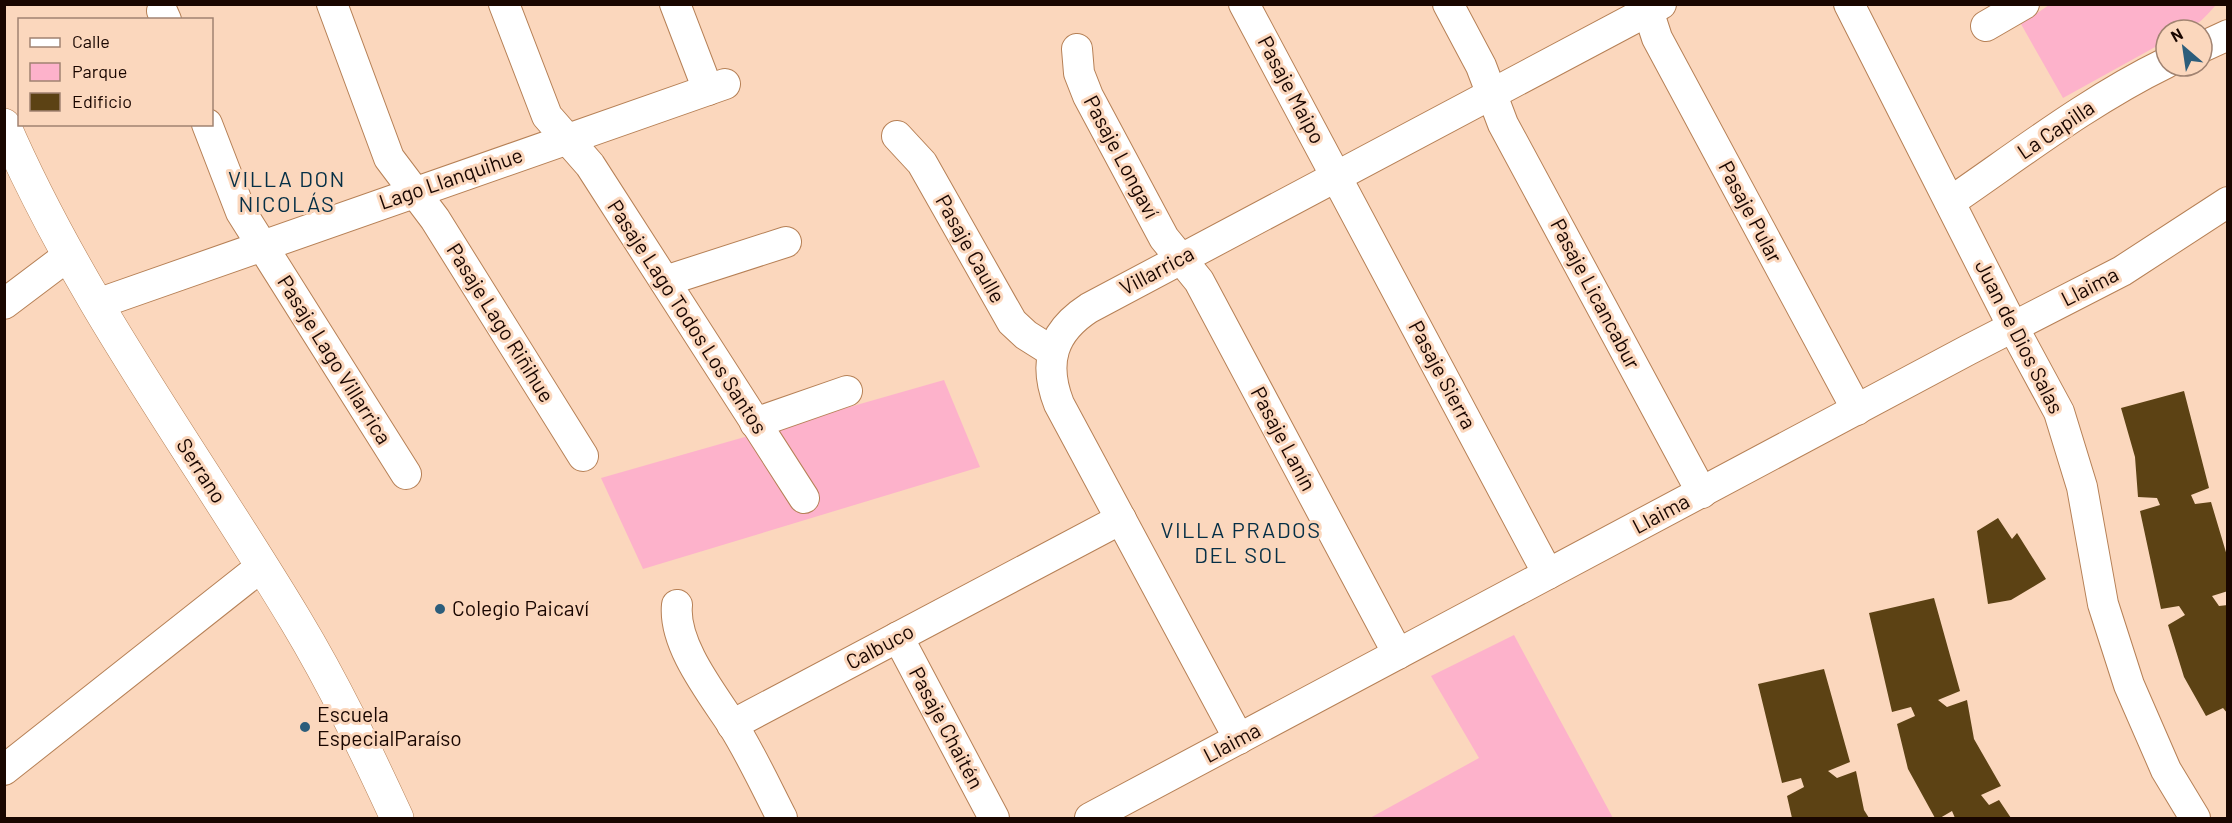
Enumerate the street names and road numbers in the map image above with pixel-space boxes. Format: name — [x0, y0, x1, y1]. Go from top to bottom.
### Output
street label: Pasaje Maipo — [1253, 31, 1331, 147]
street label: Pasaje Longaví — [1079, 91, 1165, 222]
street label: La Capilla — [2012, 94, 2098, 164]
street label: Lago Llanquihue — [375, 141, 526, 214]
street label: Pasaje Pular — [1714, 156, 1789, 267]
street label: Pasaje Caulle — [931, 190, 1011, 307]
street label: Pasaje Lago Todos Los Santos — [603, 194, 773, 438]
street label: Pasaje Licancabur — [1546, 214, 1647, 373]
street label: Pasaje Lago Riñihue — [442, 238, 560, 406]
street label: Villarrica — [1115, 240, 1198, 300]
street label: Juan de Dios Salas — [1971, 255, 2070, 417]
street label: Llaima — [2056, 261, 2122, 311]
street label: Pasaje Lago Villarrica — [273, 270, 397, 448]
street label: Pasaje Sierra — [1404, 316, 1482, 433]
street label: Pasaje Lanín — [1246, 382, 1322, 495]
street label: Serrano — [172, 433, 232, 507]
street label: Llaima — [1628, 487, 1693, 538]
street label: Calbuco — [841, 617, 917, 674]
street label: Pasaje Chaitén — [905, 662, 990, 793]
street label: Llaima — [1199, 716, 1264, 767]

